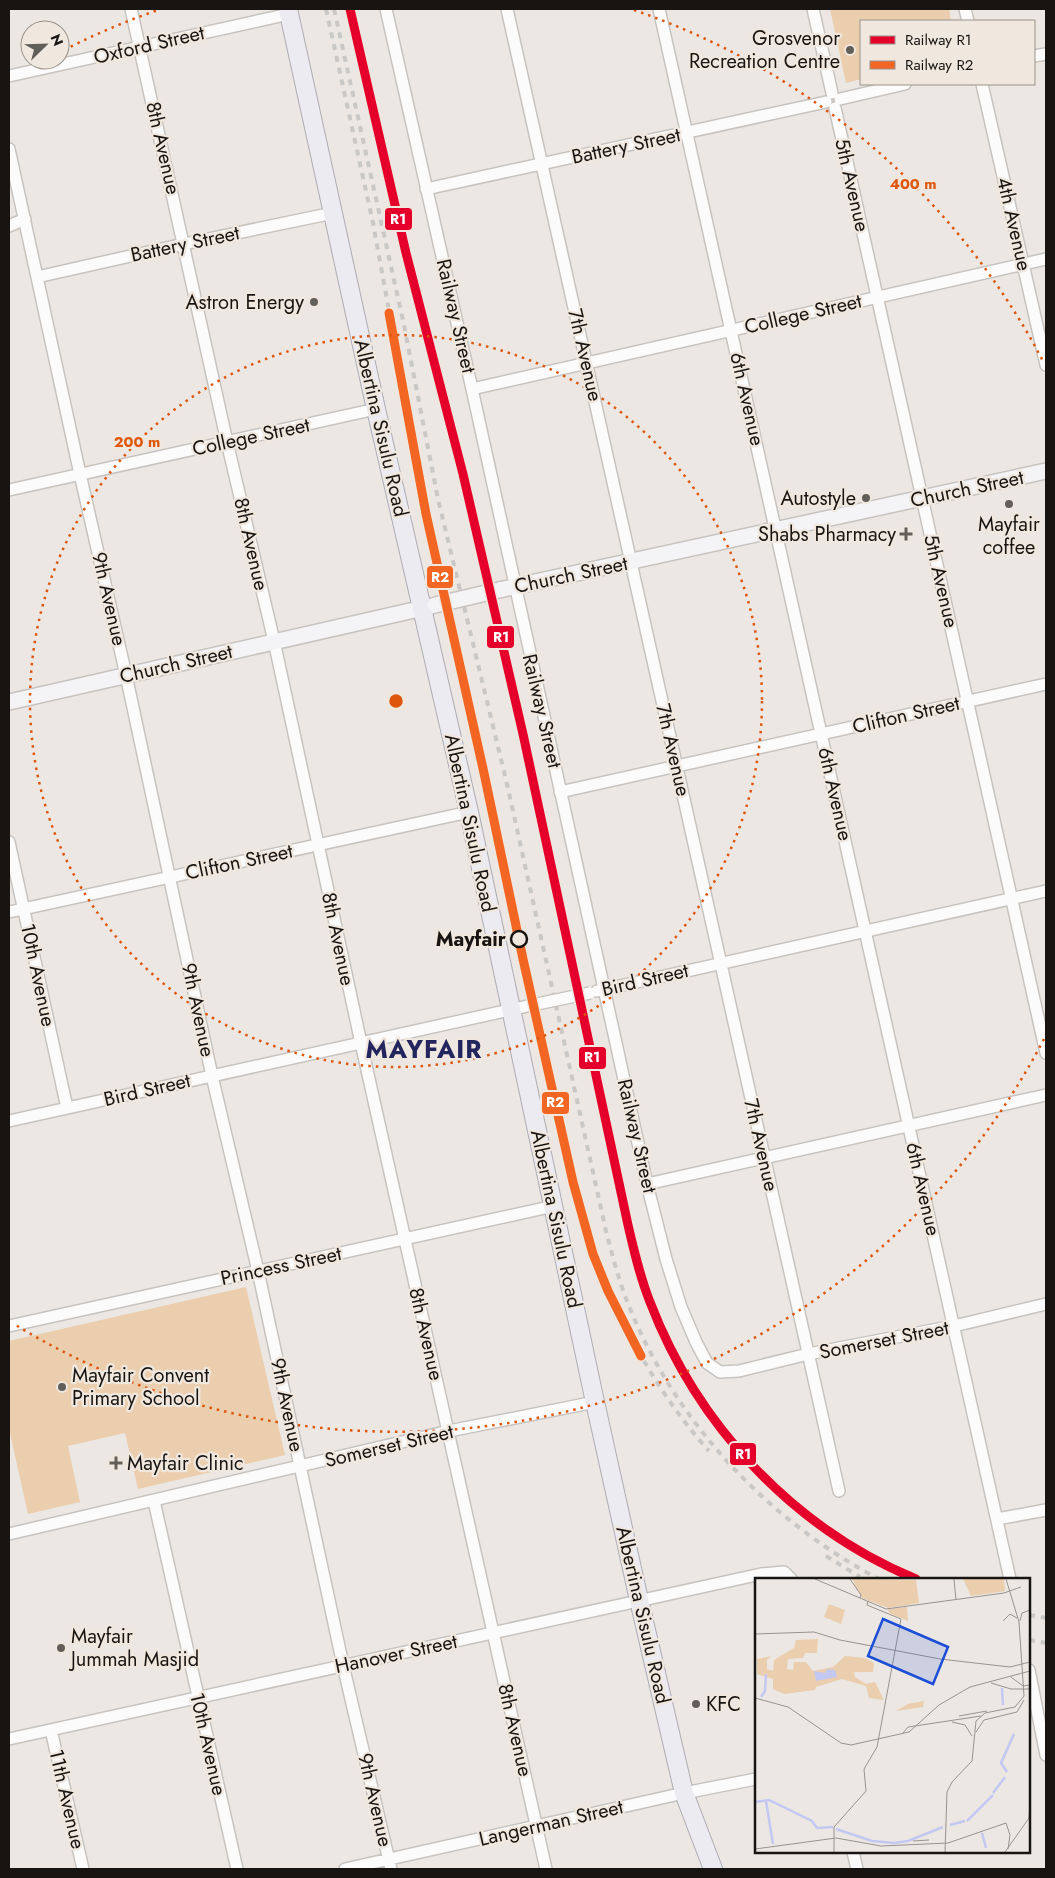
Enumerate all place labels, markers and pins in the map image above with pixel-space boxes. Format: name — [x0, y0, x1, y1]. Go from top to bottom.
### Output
place label: Grosvenor Recreation Centre — [689, 24, 840, 76]
marker: Grosvenor Recreation Centre — [844, 44, 856, 56]
place label: Astron Energy — [185, 288, 304, 317]
marker: Astron Energy — [308, 296, 320, 308]
place label: Autostyle — [780, 484, 856, 513]
marker: Autostyle — [860, 492, 872, 504]
marker: Mayfair coffee — [1003, 498, 1015, 510]
place label: Mayfair coffee — [978, 510, 1040, 562]
place label: Shabs Pharmacy — [758, 520, 896, 549]
marker: Shabs Pharmacy — [900, 528, 912, 540]
centre of rings — [387, 692, 405, 710]
place label: Mayfair — [436, 925, 507, 954]
marker: Mayfair — [510, 930, 528, 948]
place label: Mayfair Convent Primary School — [72, 1361, 209, 1413]
marker: Mayfair Convent Primary School — [56, 1381, 68, 1393]
place label: Mayfair Clinic — [127, 1449, 244, 1478]
marker: Mayfair Clinic — [109, 1456, 123, 1470]
place label: Mayfair Jummah Masjid — [68, 1622, 199, 1674]
marker: Mayfair Jummah Masjid — [55, 1642, 67, 1654]
place label: KFC — [706, 1690, 741, 1719]
marker: KFC — [690, 1698, 702, 1710]

